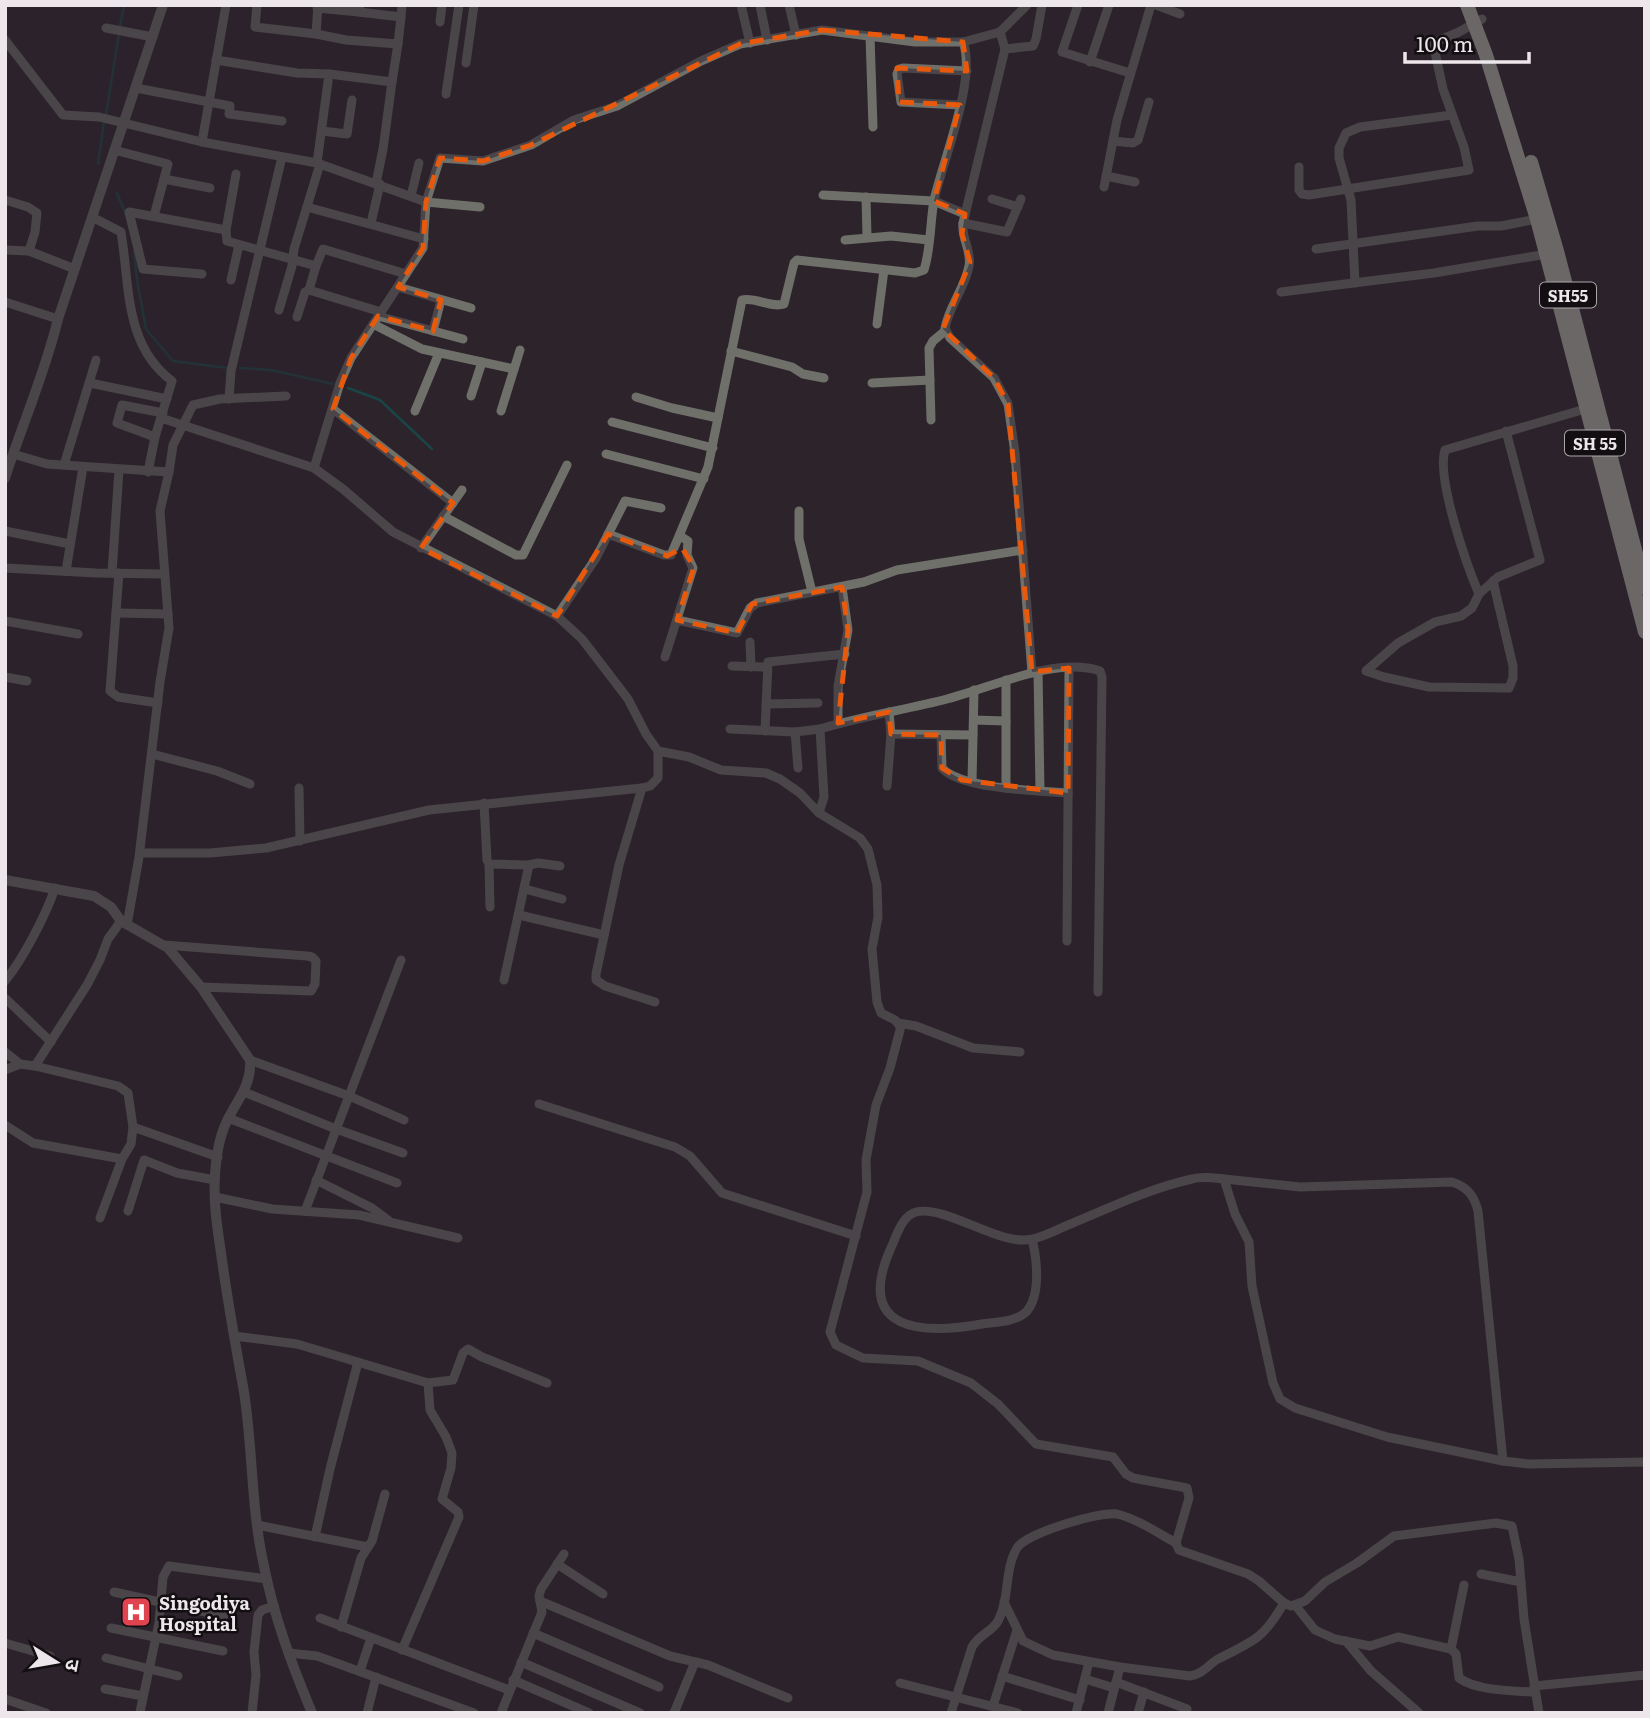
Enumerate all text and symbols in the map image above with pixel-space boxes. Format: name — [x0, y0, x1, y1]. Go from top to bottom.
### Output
scale bar — [1405, 21, 1529, 65]
text: 100 m — [1416, 27, 1473, 58]
road number: SH55 — [1540, 282, 1596, 308]
road number: SH 55 — [1565, 430, 1625, 456]
place label: Singodiya Hospital — [159, 1589, 250, 1637]
hospital icon: Singodiya Hospital — [119, 1595, 153, 1629]
north arrow — [21, 1627, 91, 1697]
text: उ — [59, 1657, 88, 1674]

